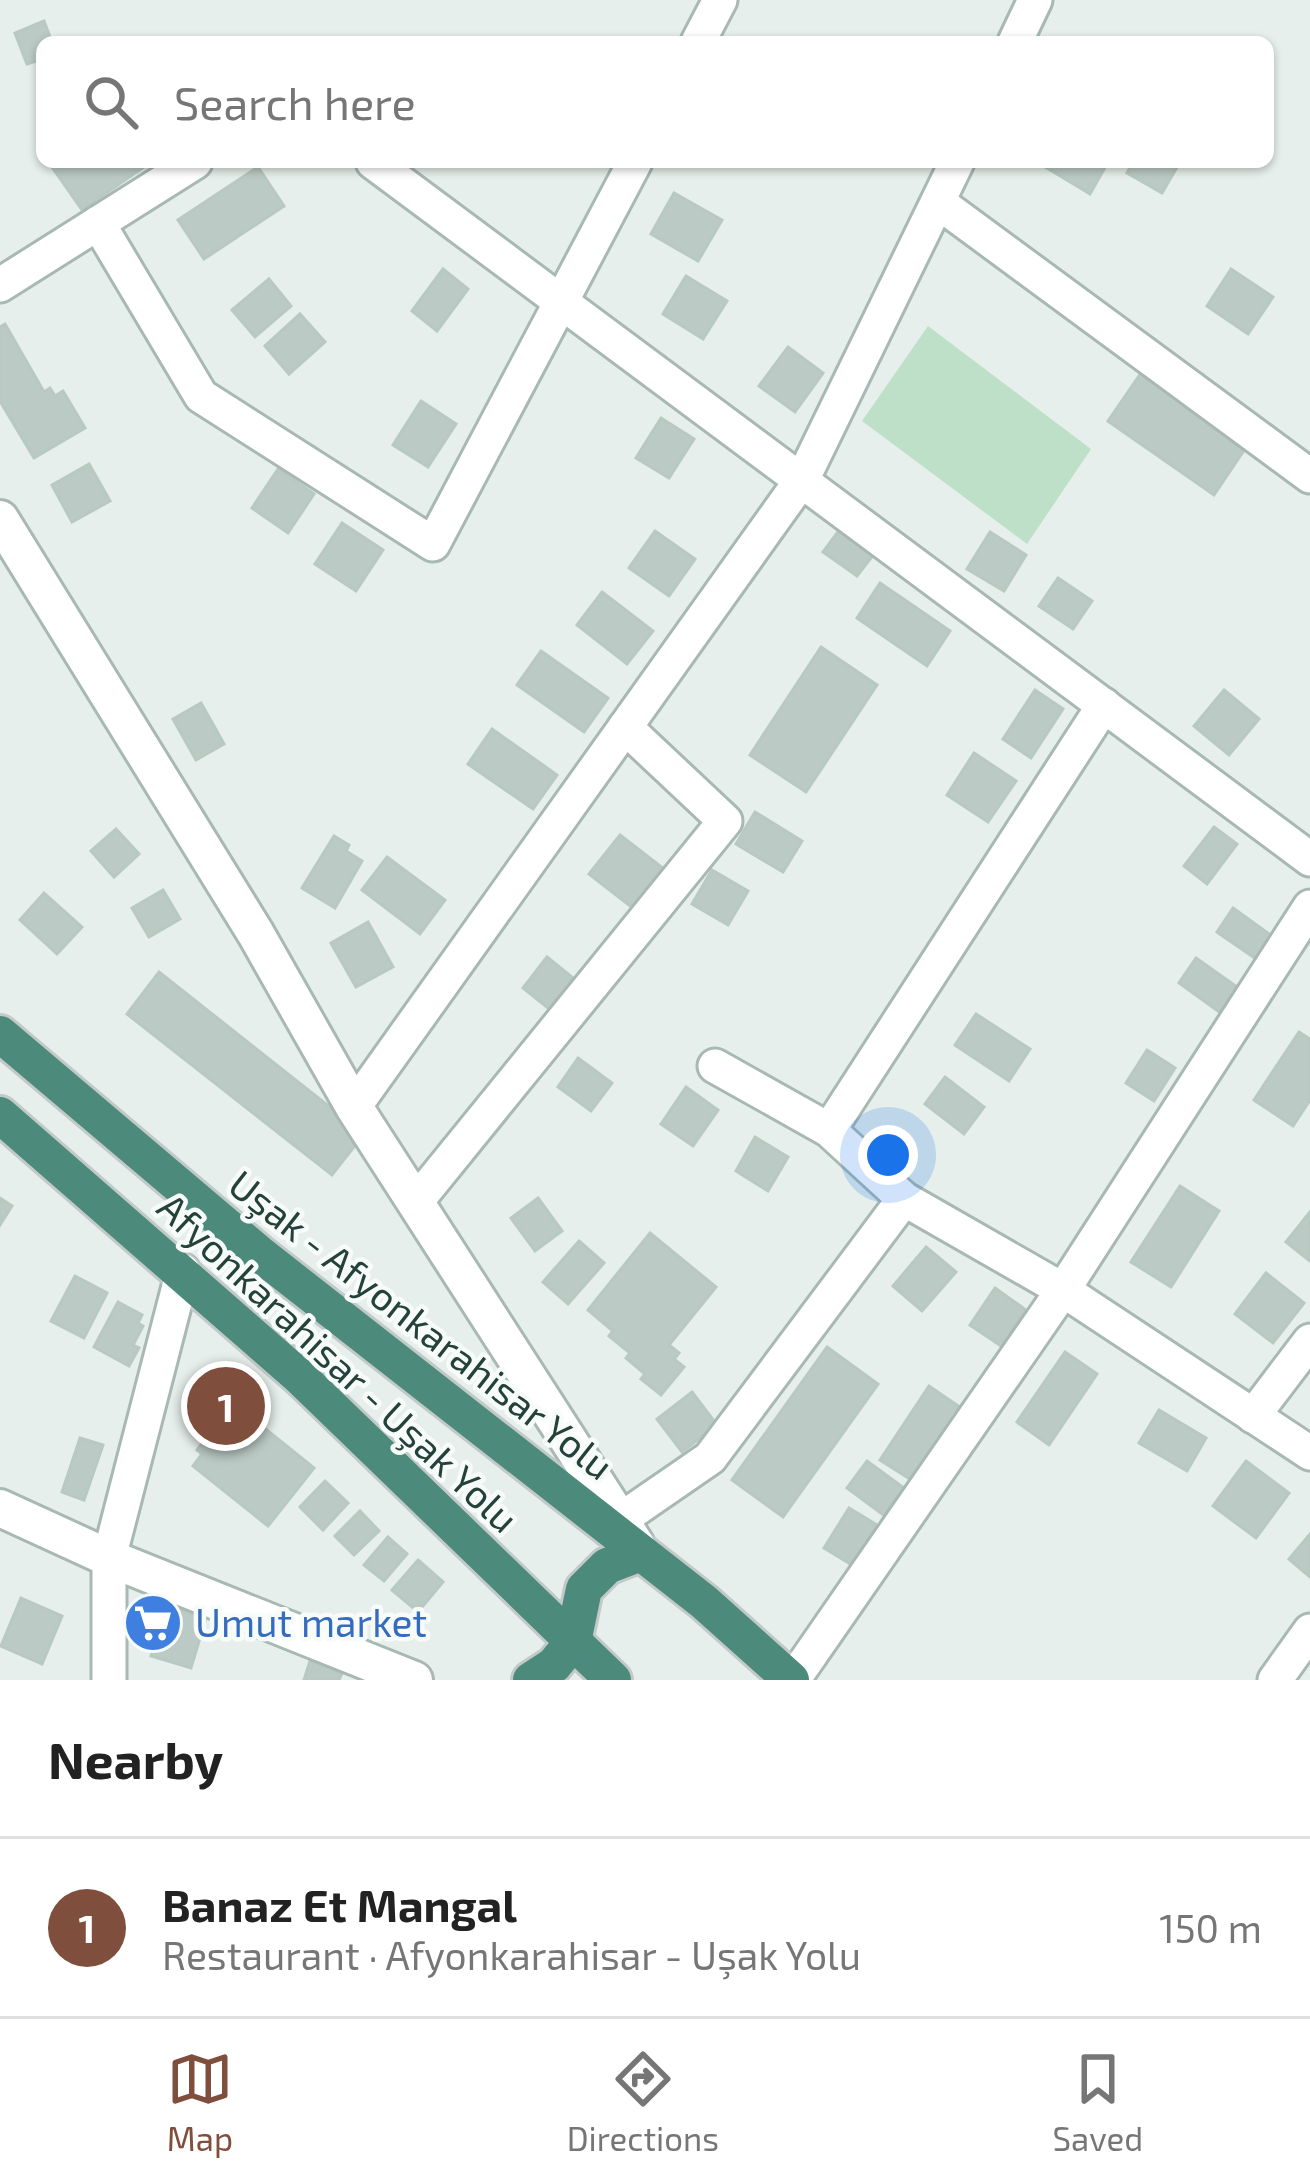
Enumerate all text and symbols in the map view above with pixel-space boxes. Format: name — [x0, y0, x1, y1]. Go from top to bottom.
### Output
search box — [36, 36, 1274, 168]
icon: search — [78, 69, 144, 135]
text: Search here — [174, 75, 416, 129]
your location — [858, 1125, 918, 1185]
street label: Uşak - Afyonkarahisar Yolu — [219, 1159, 623, 1490]
street label: Afyonkarahisar - Uşak Yolu — [148, 1183, 529, 1543]
pin: 1 — [187, 1361, 265, 1451]
supermarket icon: Umut market — [122, 1592, 184, 1654]
place label: Umut market — [195, 1598, 427, 1645]
text: Nearby — [48, 1728, 223, 1789]
text: Banaz Et Mangal — [162, 1877, 517, 1931]
text: 1 — [79, 1904, 95, 1951]
text: 150 m — [1159, 1904, 1262, 1951]
text: Restaurant · Afyonkarahisar - Uşak Yolu — [162, 1931, 861, 1978]
tab: Map — [167, 2046, 233, 2158]
tab: Directions — [567, 2046, 719, 2158]
tab: Saved — [1053, 2046, 1143, 2158]

